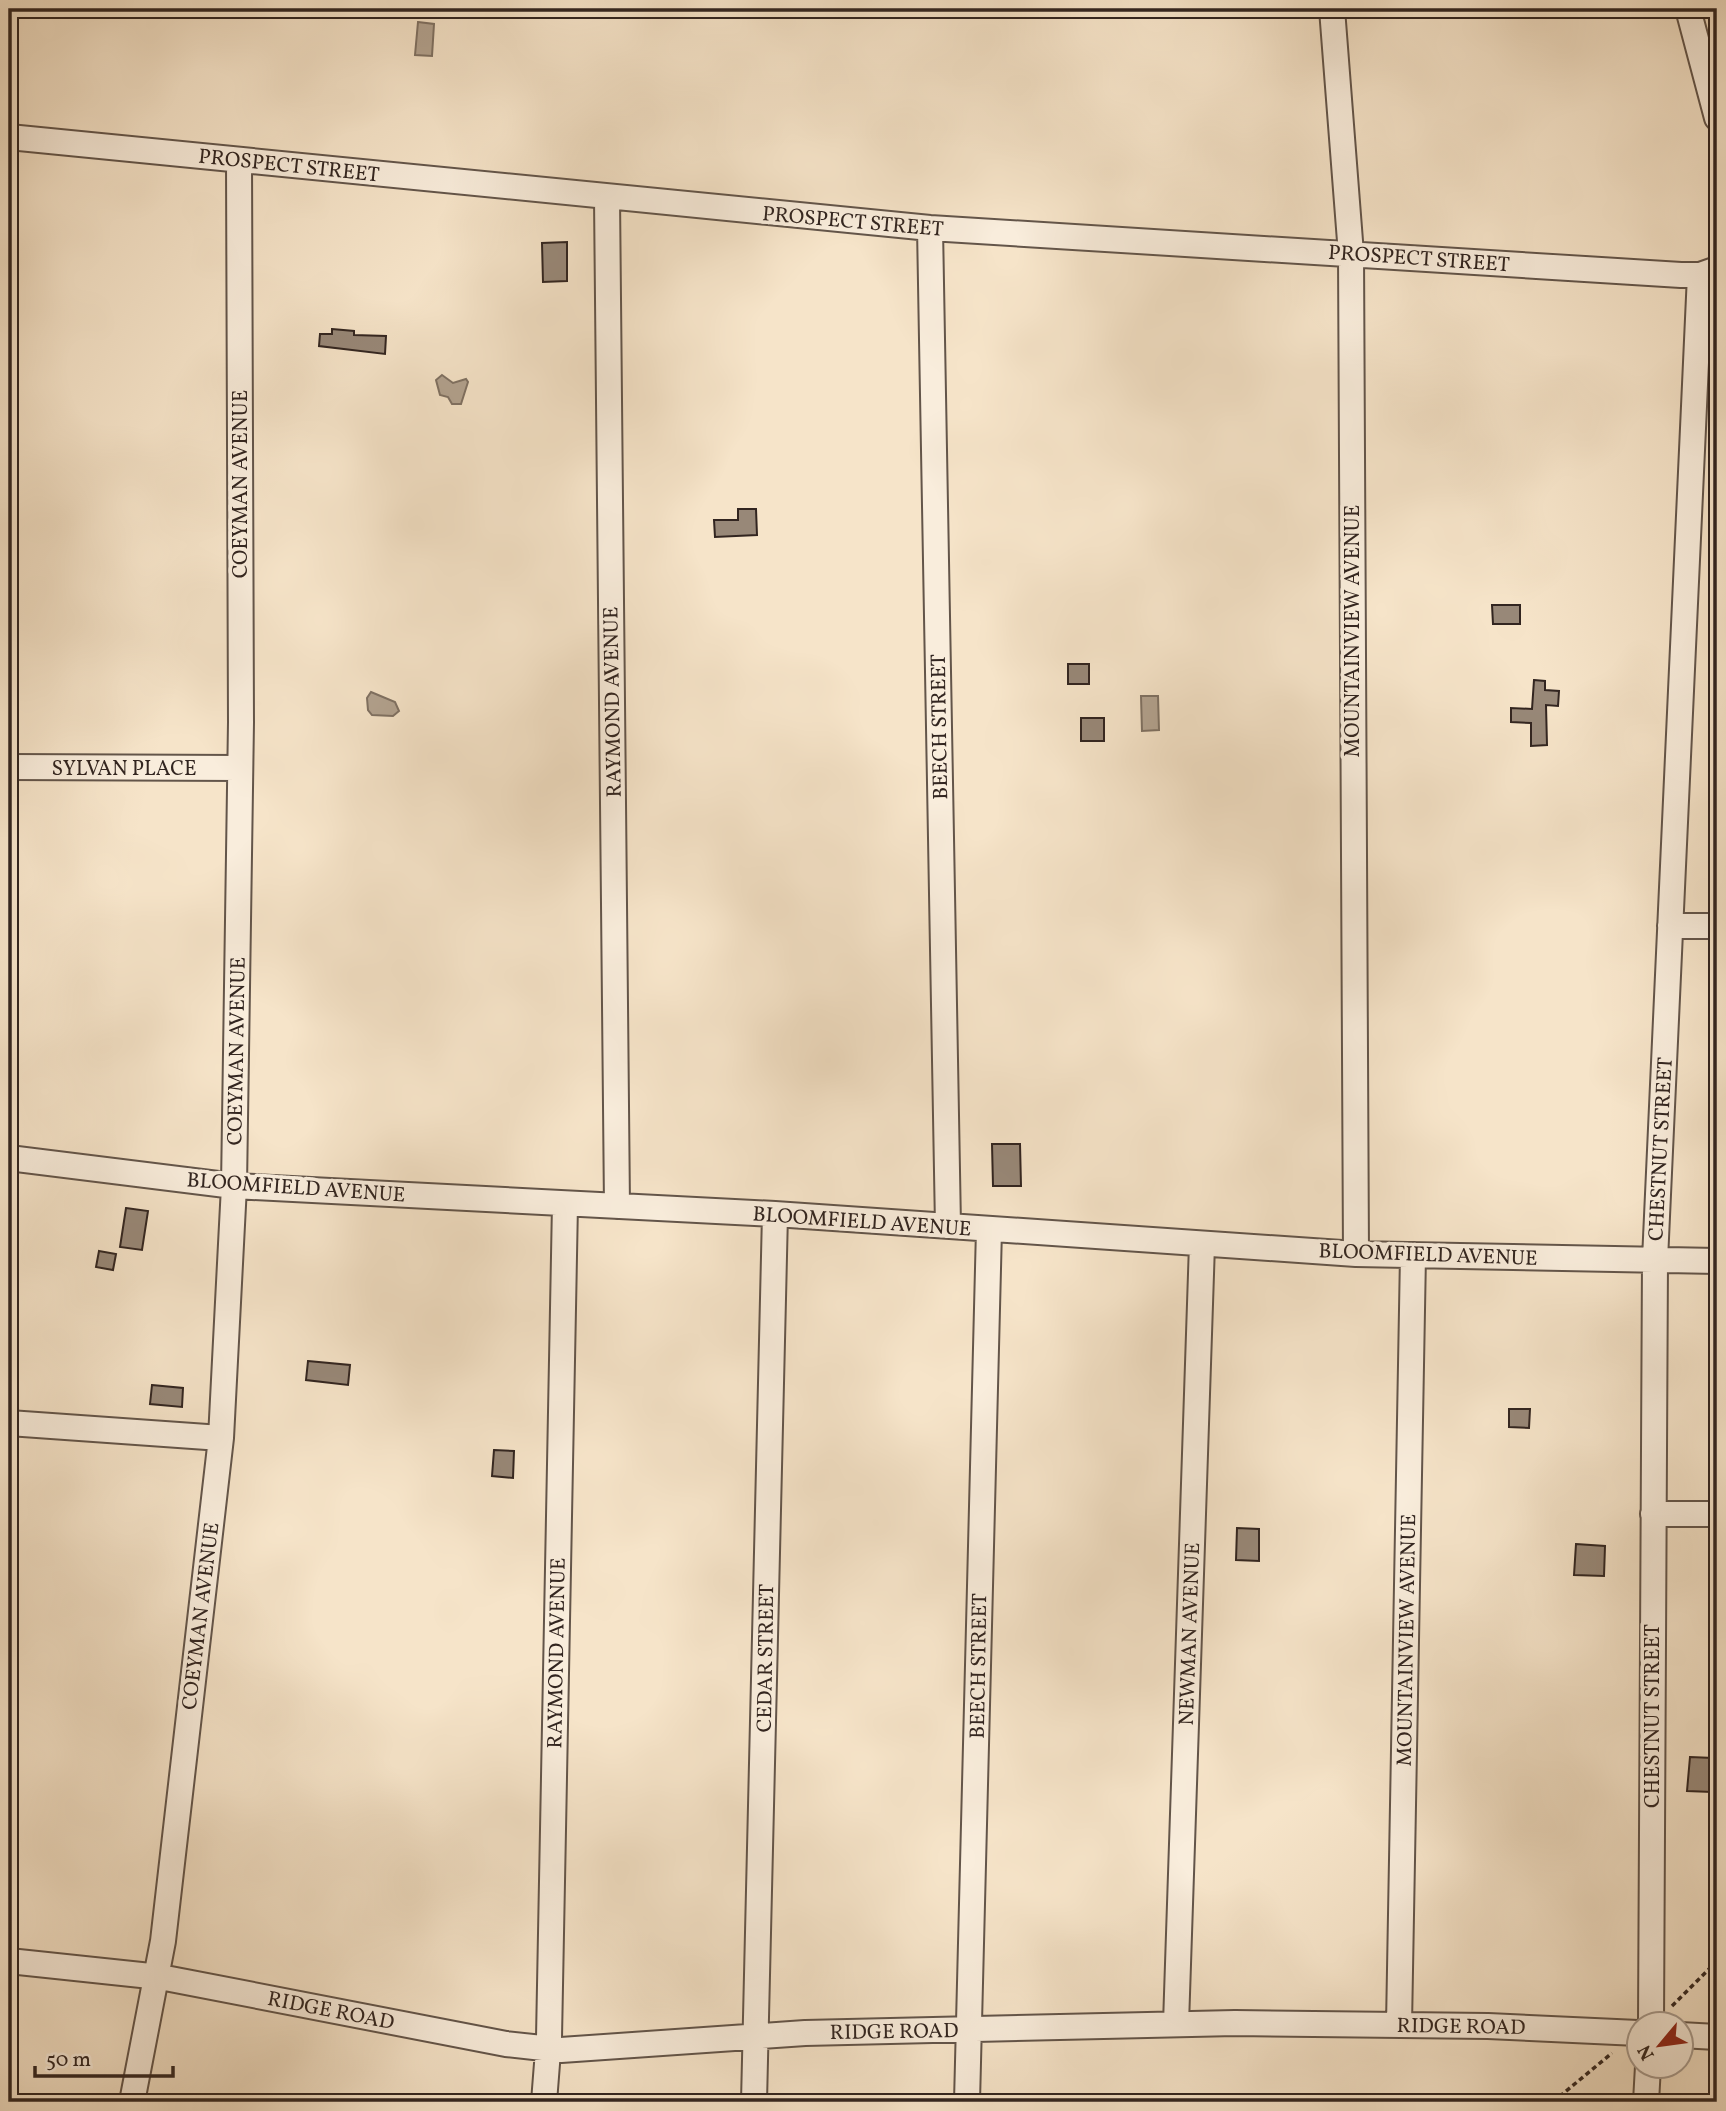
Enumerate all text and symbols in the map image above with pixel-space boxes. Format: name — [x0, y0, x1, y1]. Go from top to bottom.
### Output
street label: PROSPECT STREET — [197, 143, 381, 190]
street label: PROSPECT STREET — [761, 200, 945, 245]
street label: PROSPECT STREET — [1327, 239, 1511, 280]
street label: COEYMAN AVENUE — [227, 390, 256, 578]
street label: MOUNTAINVIEW AVENUE — [1339, 505, 1368, 757]
street label: RAYMOND AVENUE — [597, 606, 630, 798]
street label: BEECH STREET — [925, 654, 956, 800]
street label: SYLVAN PLACE — [51, 755, 197, 784]
street label: COEYMAN AVENUE — [221, 956, 254, 1146]
street label: CHESTNUT STREET — [1642, 1056, 1681, 1242]
street label: BLOOMFIELD AVENUE — [186, 1166, 406, 1211]
street label: BLOOMFIELD AVENUE — [752, 1200, 972, 1245]
street label: BLOOMFIELD AVENUE — [1318, 1237, 1538, 1274]
street label: MOUNTAINVIEW AVENUE — [1391, 1513, 1424, 1767]
street label: COEYMAN AVENUE — [176, 1521, 227, 1712]
street label: NEWMAN AVENUE — [1173, 1542, 1208, 1726]
street label: RAYMOND AVENUE — [541, 1557, 574, 1749]
street label: CEDAR STREET — [751, 1584, 782, 1733]
street label: BEECH STREET — [964, 1593, 995, 1739]
street label: CHESTNUT STREET — [1639, 1624, 1668, 1808]
street label: RIDGE ROAD — [265, 1985, 397, 2038]
north arrow — [1624, 2010, 1694, 2080]
street label: RIDGE ROAD — [1396, 2012, 1526, 2043]
street label: RIDGE ROAD — [829, 2017, 959, 2048]
scale bar — [35, 2034, 173, 2078]
text: N — [1632, 2040, 1662, 2065]
text: 50 m — [46, 2046, 91, 2075]

